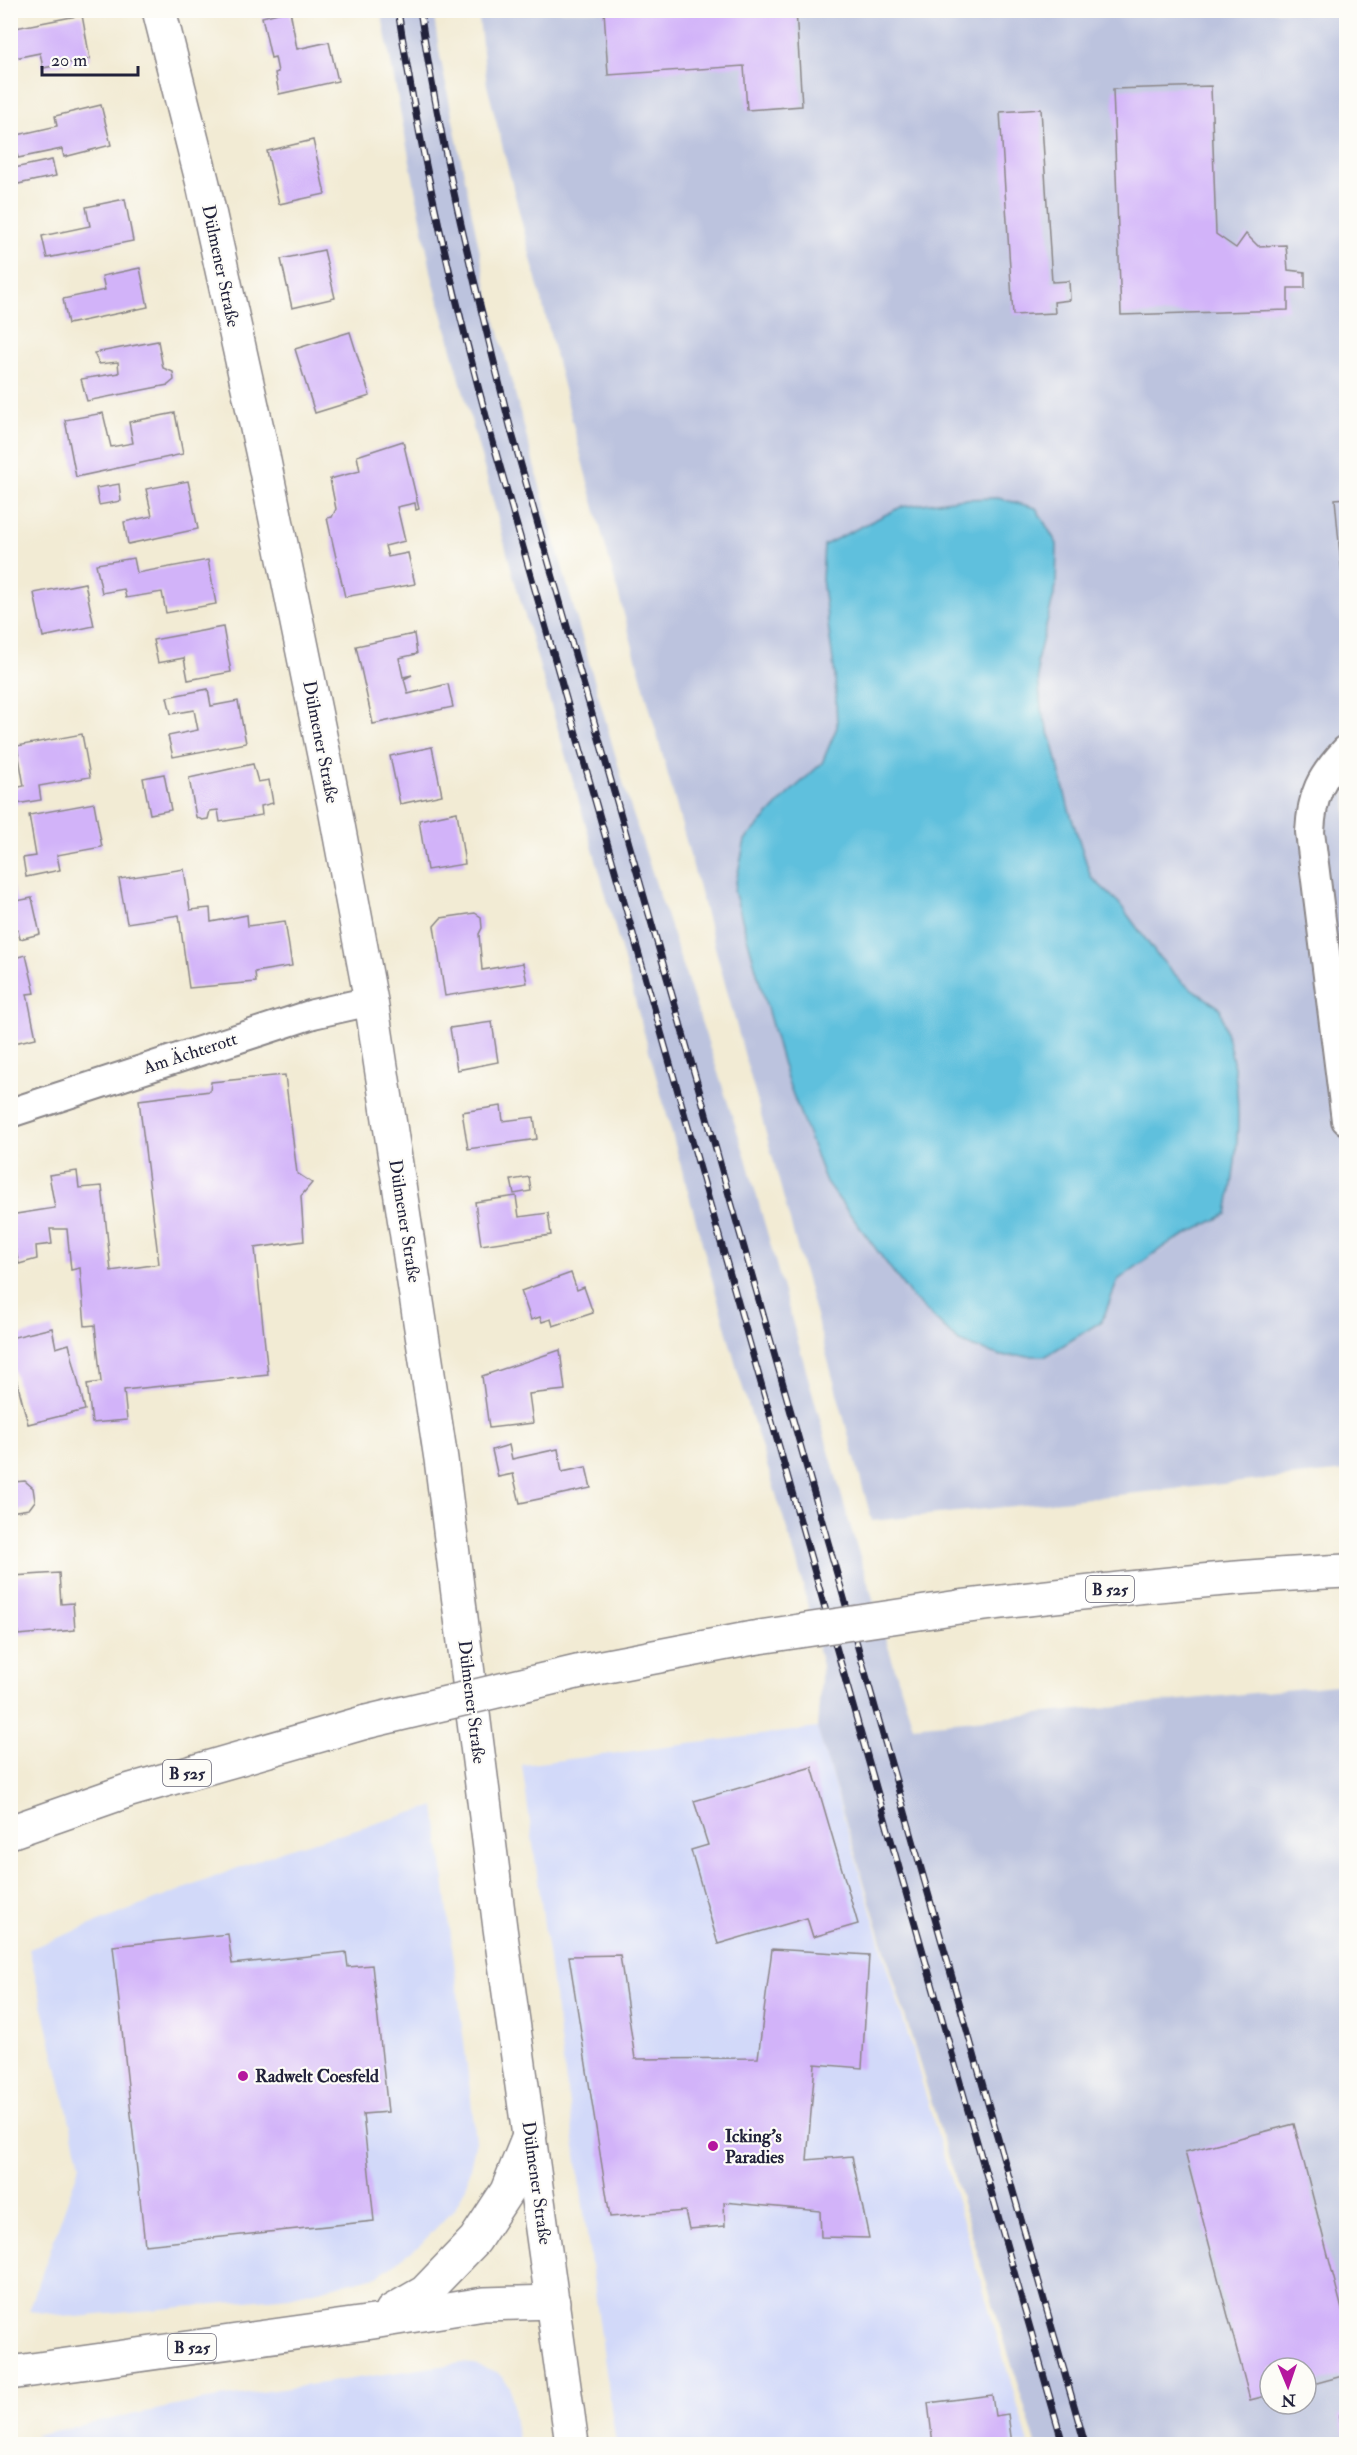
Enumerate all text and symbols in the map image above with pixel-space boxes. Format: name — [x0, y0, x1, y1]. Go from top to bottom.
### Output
scale bar — [42, 39, 138, 77]
text: 20 m — [51, 49, 87, 72]
street label: Dülmener Straße — [196, 203, 245, 330]
street label: Dülmener Straße — [297, 679, 344, 806]
street label: Am Ächterott — [139, 1027, 240, 1080]
street label: Dülmener Straße — [383, 1158, 426, 1285]
road number: B 525 — [1086, 1576, 1134, 1602]
street label: Dülmener Straße — [453, 1639, 491, 1766]
road number: B 525 — [163, 1760, 211, 1786]
place label: Radwelt Coesfeld — [255, 2065, 379, 2088]
marker: Radwelt Coesfeld — [236, 2069, 250, 2083]
street label: Dülmener Straße — [516, 2120, 557, 2247]
place label: Icking's Paradies — [725, 2125, 784, 2169]
marker: Icking's Paradies — [706, 2139, 720, 2153]
road number: B 525 — [168, 2334, 216, 2360]
north arrow — [1258, 2356, 1318, 2416]
text: N — [1280, 2390, 1297, 2410]

